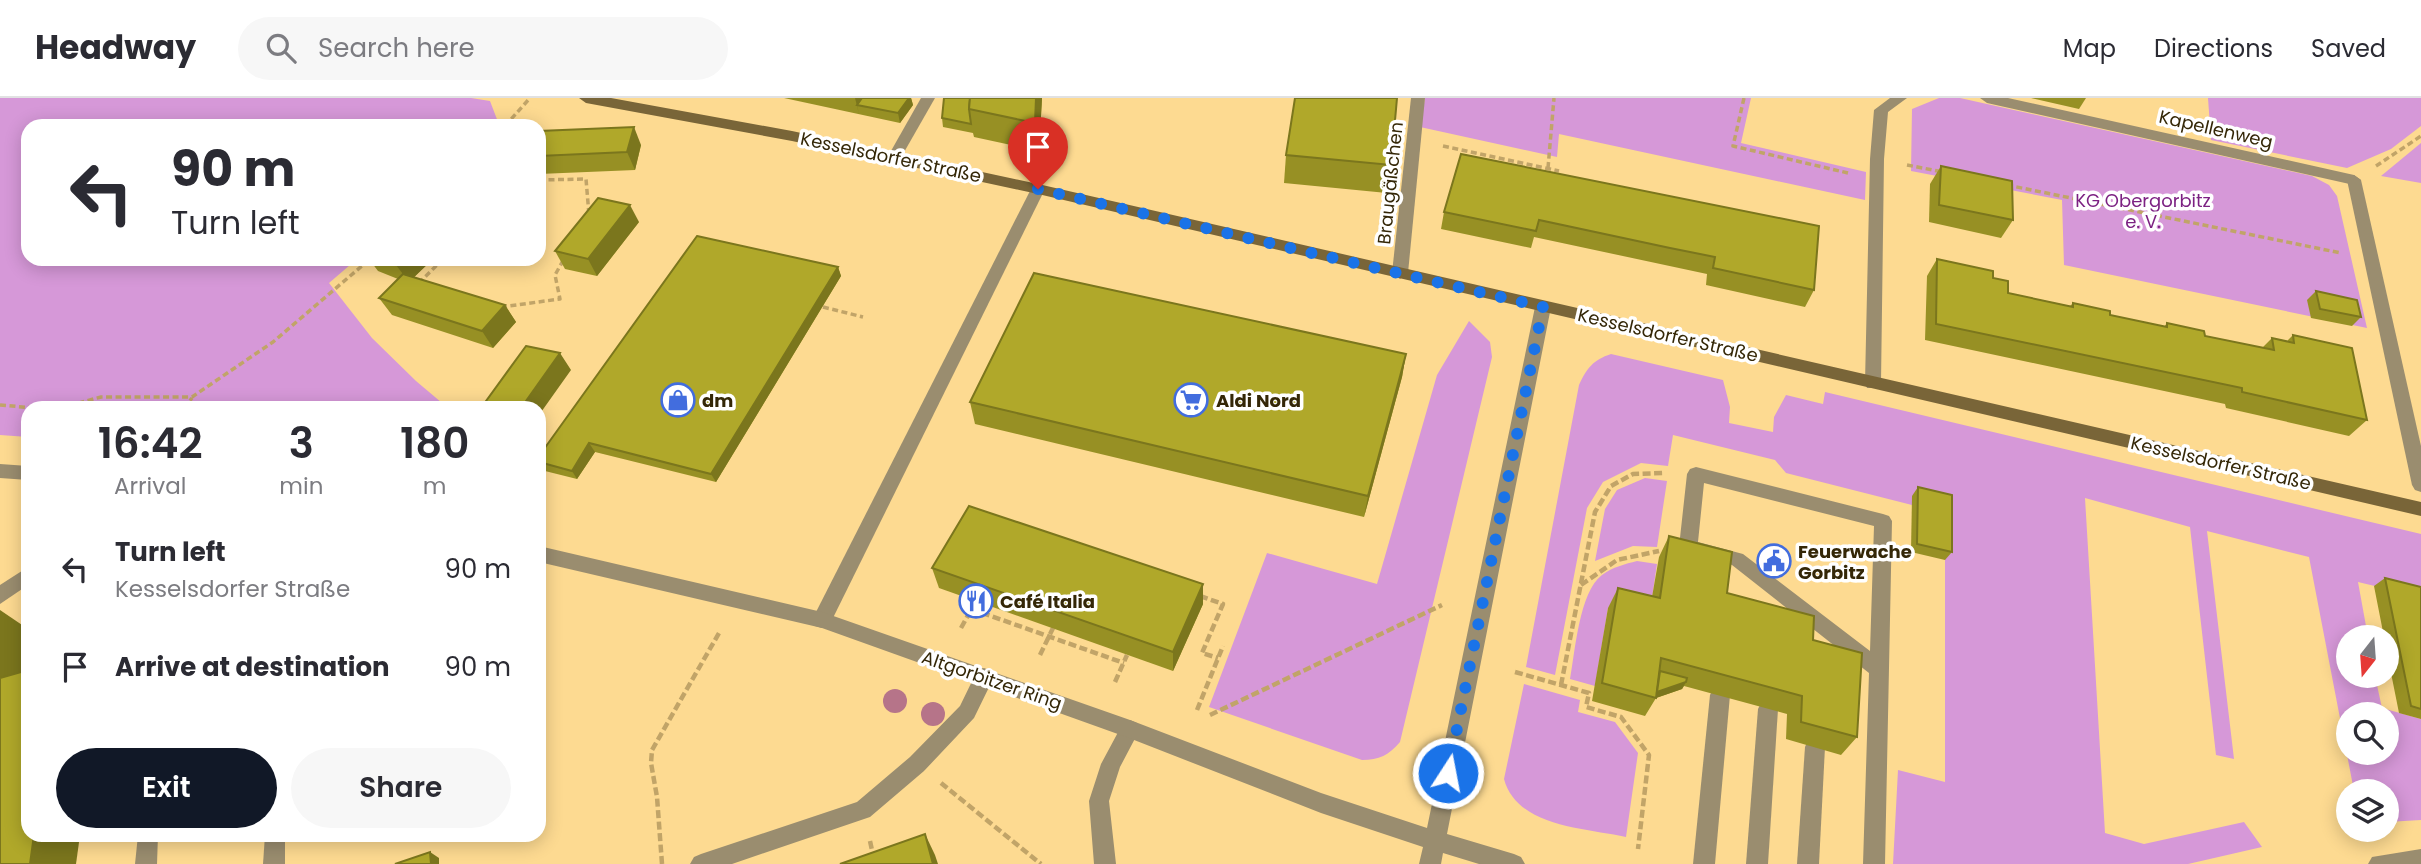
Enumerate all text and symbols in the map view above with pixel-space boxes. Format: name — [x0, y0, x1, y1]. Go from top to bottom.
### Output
search box — [238, 17, 728, 80]
text: Headway — [35, 24, 196, 71]
icon: search — [262, 29, 300, 67]
text: Search here — [318, 30, 475, 66]
text: Map — [2063, 32, 2116, 65]
text: Directions — [2154, 32, 2273, 65]
text: Saved — [2311, 32, 2386, 65]
street label: Kapellenweg — [2157, 104, 2275, 154]
pin — [1008, 117, 1068, 189]
street label: Braugäßchen — [1371, 120, 1409, 246]
street label: Kesselsdorfer Straße — [798, 126, 984, 188]
icon: arrive — [1019, 128, 1057, 166]
text: 90 m — [171, 135, 295, 203]
icon: left — [56, 147, 147, 238]
park label: KG Obergorbitz e. V. — [2075, 188, 2211, 234]
text: Turn left — [171, 200, 300, 245]
street label: Kesselsdorfer Straße — [1575, 302, 1761, 368]
shop icon: dm — [659, 381, 697, 419]
supermarket icon: Aldi Nord — [1172, 381, 1210, 419]
place label: dm — [702, 388, 733, 413]
place label: Aldi Nord — [1216, 388, 1301, 413]
text: 16:42 — [98, 414, 203, 473]
text: 3 — [289, 414, 314, 473]
text: 180 — [400, 414, 469, 473]
street label: Kesselsdorfer Straße — [2128, 430, 2314, 496]
text: Arrival — [114, 470, 186, 502]
text: min — [279, 470, 323, 502]
text: m — [423, 470, 447, 502]
text: Turn left — [115, 534, 226, 570]
place label: Feuerwache Gorbitz — [1798, 539, 1912, 585]
public building icon: Feuerwache Gorbitz — [1755, 542, 1793, 580]
icon: left — [56, 550, 94, 588]
text: 90 m — [445, 551, 511, 587]
text: Kesselsdorfer Straße — [115, 573, 350, 605]
restaurant icon: Café Italia — [957, 582, 995, 620]
place label: Café Italia — [1000, 589, 1095, 614]
north arrow — [2336, 625, 2399, 688]
map controls — [2336, 625, 2399, 842]
street label: Altgorbitzer Ring — [919, 644, 1065, 716]
icon: arrive — [56, 648, 94, 686]
text: Arrive at destination — [115, 649, 390, 685]
text: 90 m — [445, 649, 511, 685]
button: search — [2336, 702, 2399, 765]
position arrow — [1411, 736, 1485, 810]
button: Exit — [56, 748, 277, 828]
button: Share — [291, 748, 511, 828]
button: layers — [2336, 779, 2399, 842]

